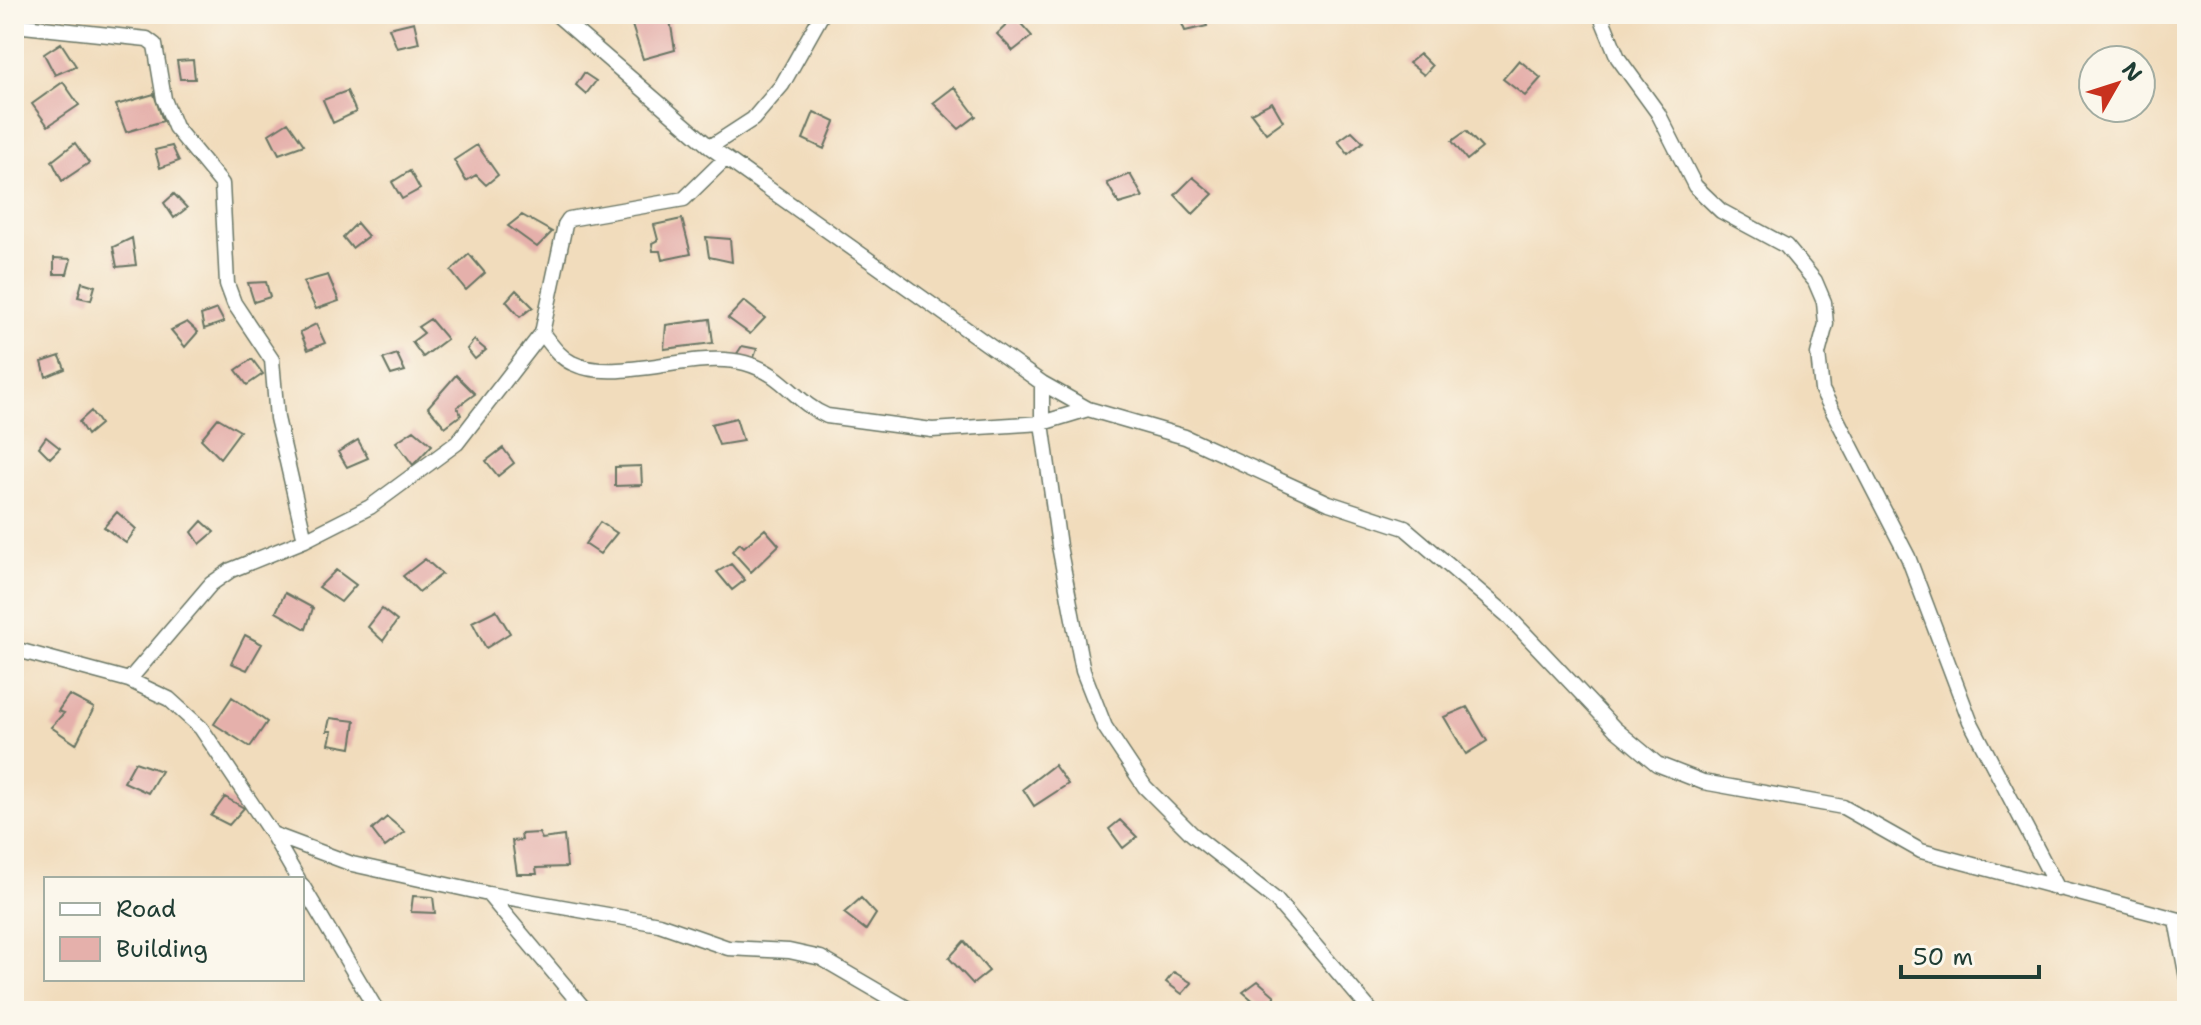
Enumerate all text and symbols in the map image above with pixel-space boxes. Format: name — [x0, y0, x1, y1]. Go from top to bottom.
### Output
north arrow — [2077, 44, 2157, 124]
text: N — [2115, 56, 2149, 88]
legend — [44, 877, 304, 981]
text: Road — [116, 893, 176, 925]
scale bar — [1901, 929, 2039, 979]
text: Building — [116, 933, 208, 965]
text: 50 m — [1913, 941, 1973, 973]

